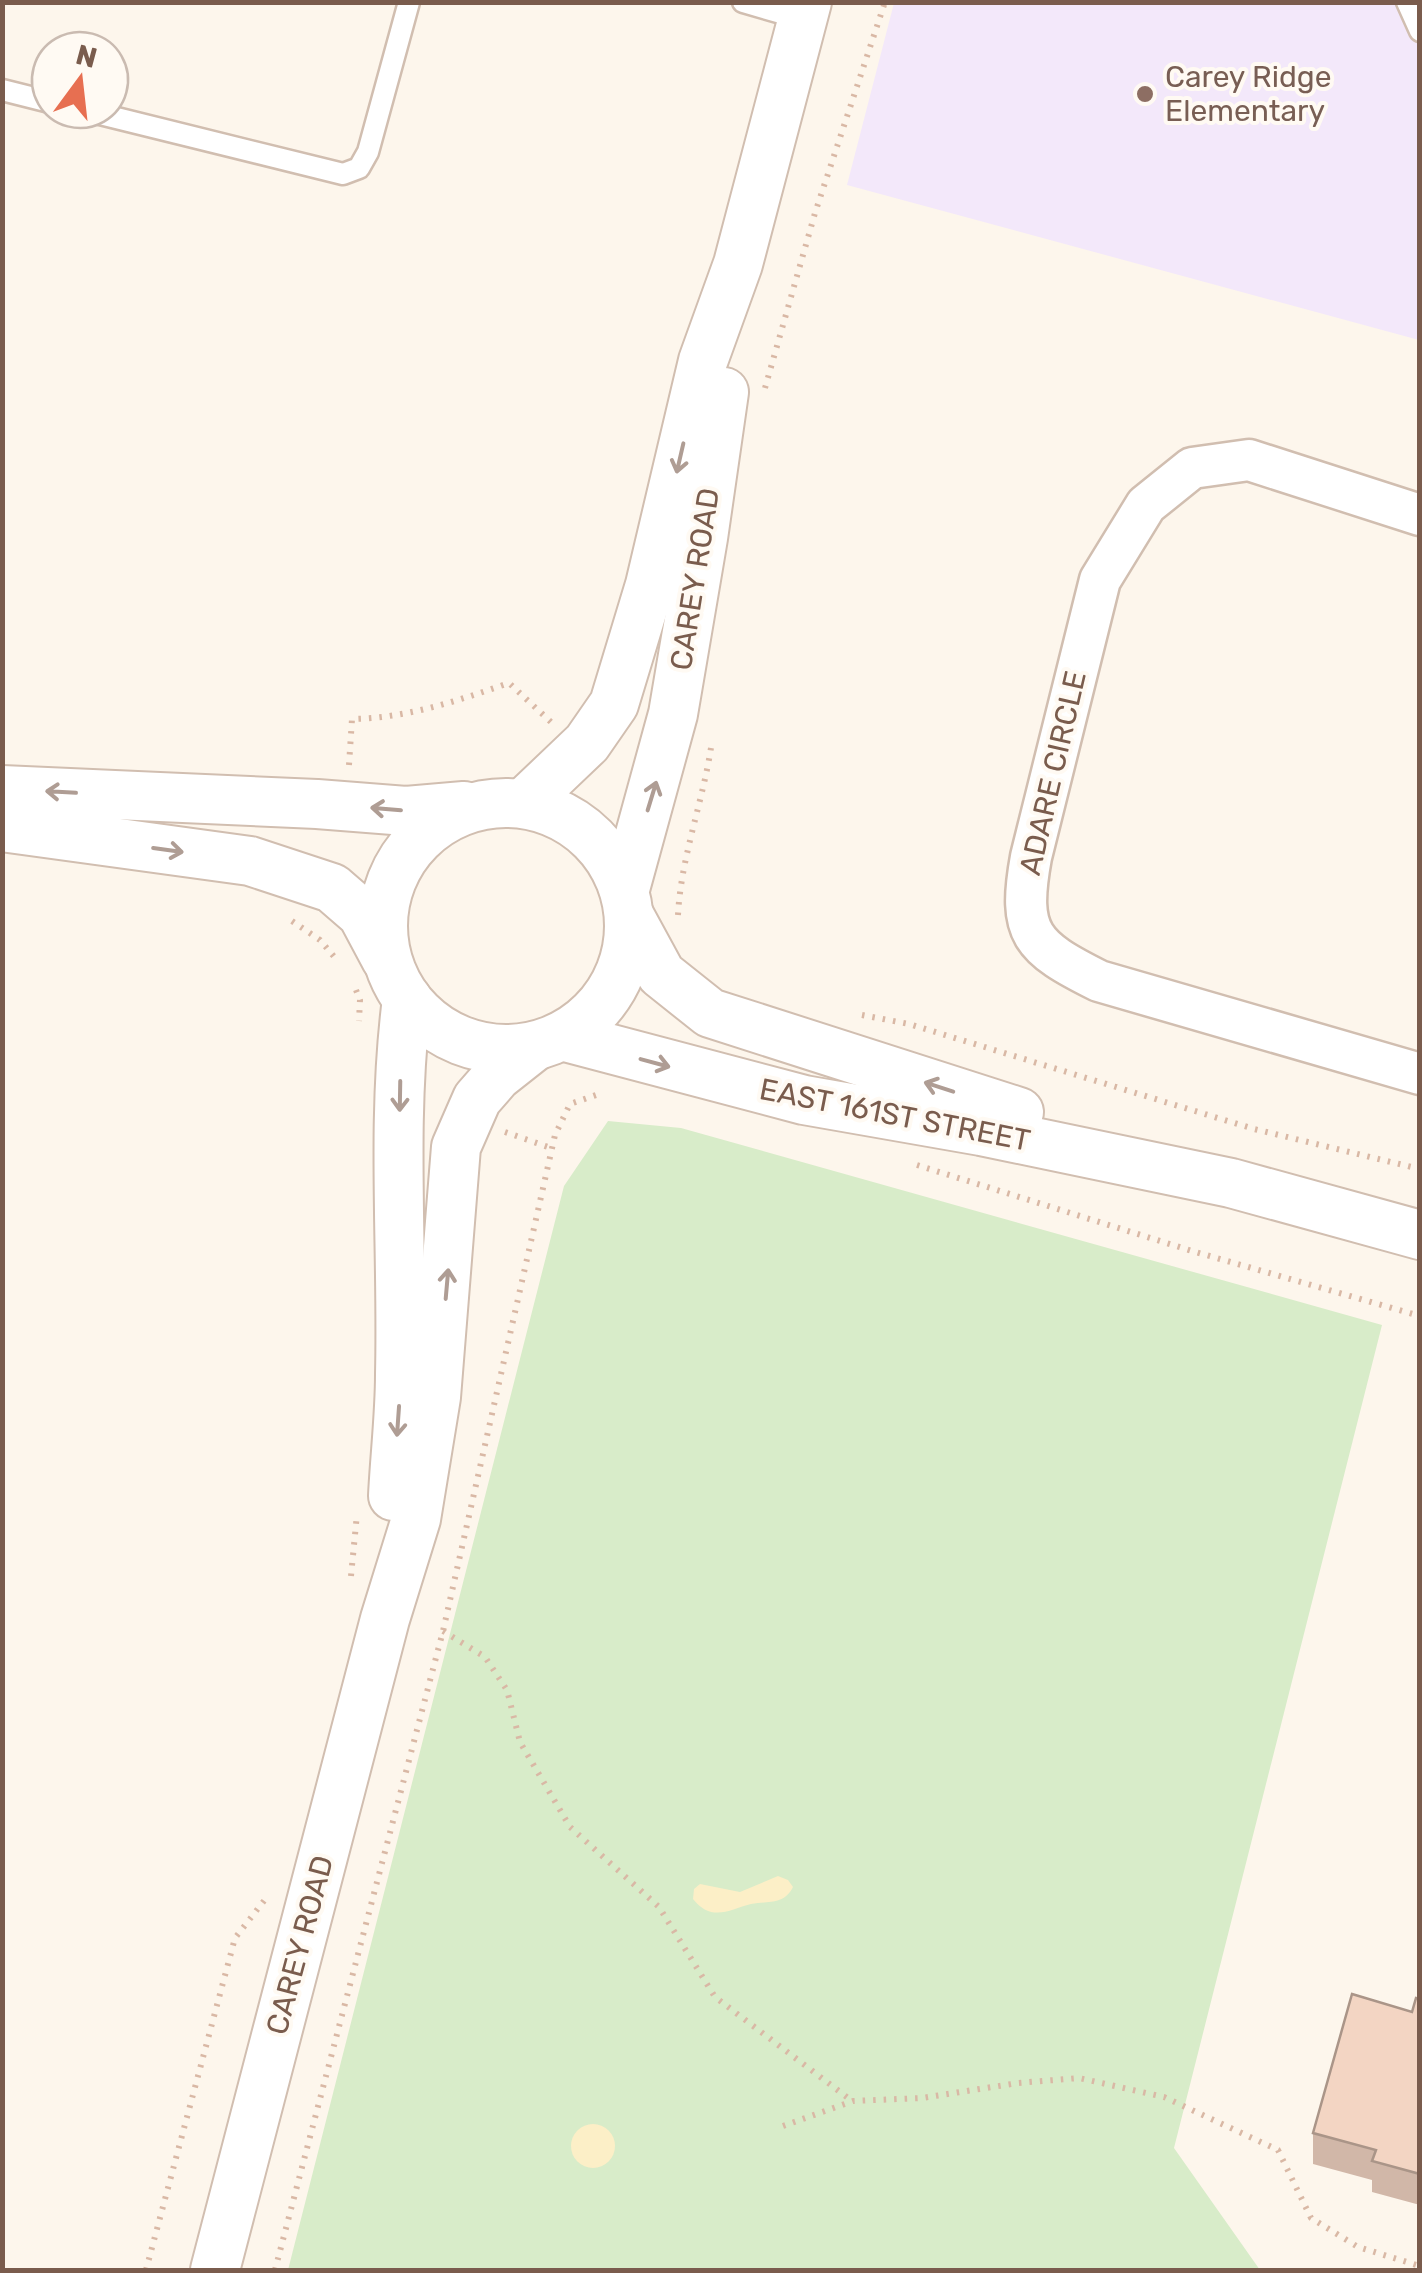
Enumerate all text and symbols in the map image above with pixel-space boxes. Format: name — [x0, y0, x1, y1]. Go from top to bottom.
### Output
north arrow — [30, 30, 130, 130]
text: N — [72, 38, 100, 75]
place label: Carey Ridge Elementary — [1165, 59, 1331, 129]
marker: Carey Ridge Elementary — [1134, 83, 1156, 105]
one-way arrow — [670, 441, 688, 473]
street label: CAREY ROAD — [663, 485, 727, 673]
street label: ADARE CIRCLE — [1012, 667, 1094, 879]
one-way arrow — [644, 780, 662, 812]
one-way arrow — [45, 782, 78, 801]
one-way arrow — [370, 800, 402, 819]
one-way arrow — [152, 841, 184, 860]
one-way arrow — [639, 1054, 671, 1073]
street label: EAST 161ST STREET — [757, 1071, 1033, 1159]
one-way arrow — [923, 1077, 955, 1095]
one-way arrow — [390, 1080, 410, 1112]
one-way arrow — [437, 1268, 456, 1300]
one-way arrow — [388, 1405, 407, 1437]
street label: CAREY ROAD — [259, 1852, 341, 2038]

